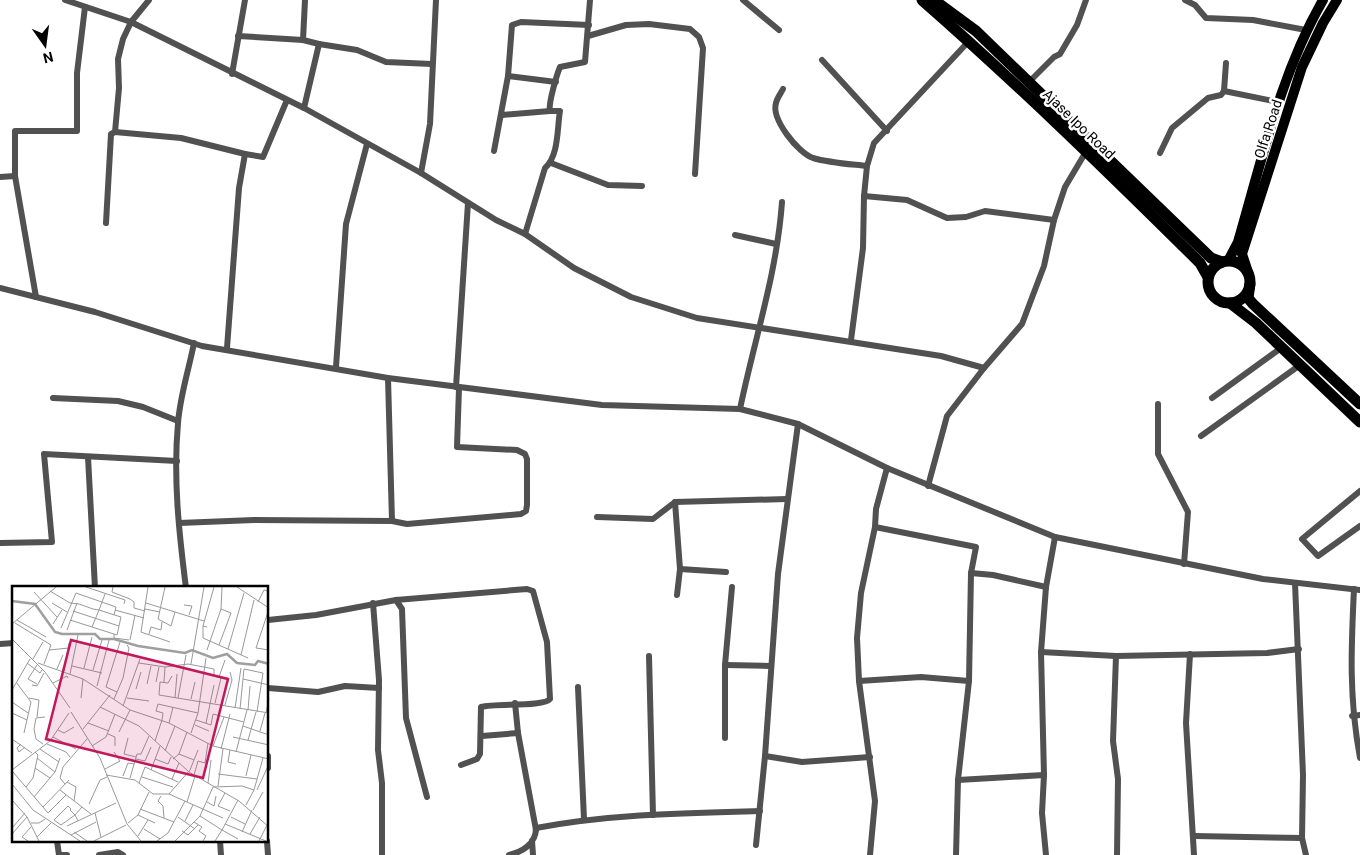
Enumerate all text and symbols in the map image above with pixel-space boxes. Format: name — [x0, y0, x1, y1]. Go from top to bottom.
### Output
north arrow — [20, 20, 70, 70]
text: N — [41, 49, 55, 67]
street label: Ajase Ipo Road — [1040, 86, 1118, 162]
street label: Olfa Road — [1251, 97, 1285, 161]
inset map — [12, 586, 269, 842]

